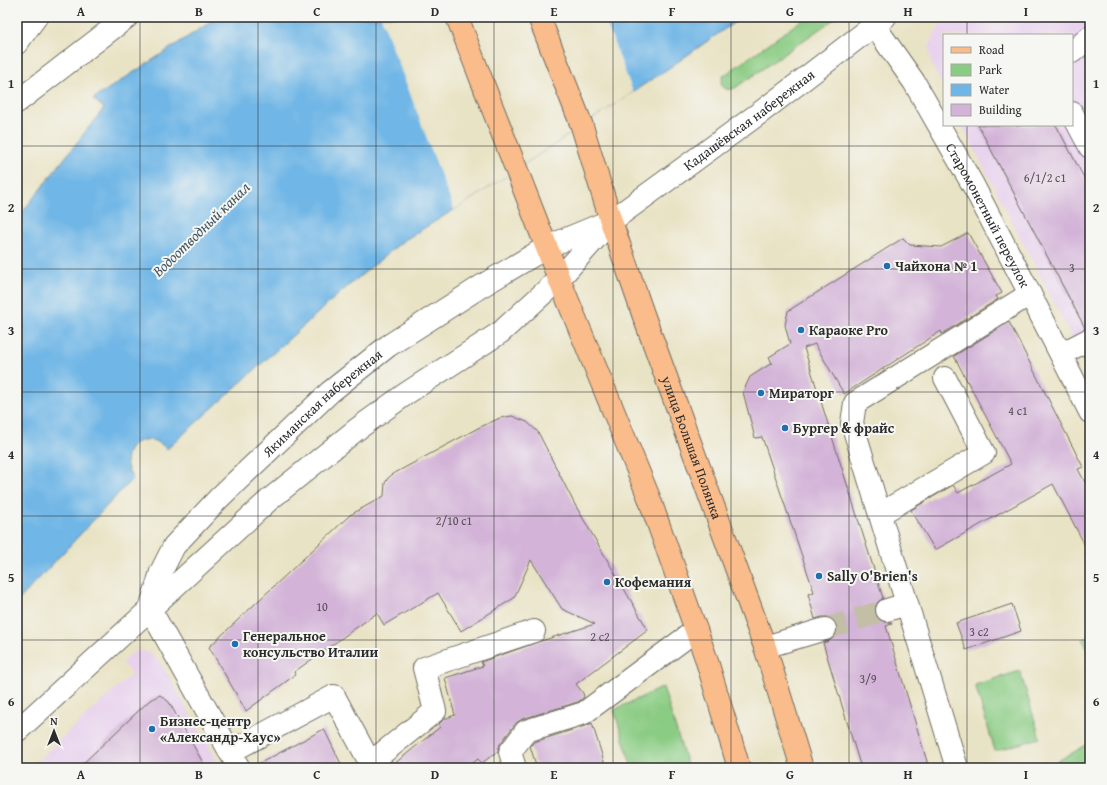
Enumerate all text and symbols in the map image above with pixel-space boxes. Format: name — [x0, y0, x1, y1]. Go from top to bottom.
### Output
text: A — [77, 2, 86, 21]
text: B — [195, 2, 203, 21]
text: C — [313, 2, 321, 21]
text: D — [431, 2, 439, 21]
text: E — [551, 2, 558, 21]
text: F — [669, 2, 676, 21]
text: G — [786, 2, 794, 21]
text: H — [903, 2, 913, 21]
text: I — [1024, 2, 1028, 21]
legend — [943, 34, 1073, 126]
text: Road — [979, 41, 1005, 58]
text: Park — [979, 61, 1003, 78]
street label: Кадашёвская набережная — [679, 65, 819, 175]
text: 1 — [8, 74, 14, 93]
text: 1 — [1093, 74, 1099, 93]
text: Water — [979, 81, 1009, 98]
text: Building — [979, 101, 1022, 118]
street label: Старомонетный переулок — [941, 139, 1035, 292]
house number: 6/1/2 с1 — [1024, 169, 1066, 186]
water label: Водоотводный канал — [147, 177, 255, 282]
text: 2 — [8, 198, 15, 217]
text: 2 — [1093, 198, 1100, 217]
place label: Чайхона № 1 — [895, 256, 978, 276]
house number: 3 — [1069, 259, 1075, 276]
marker: Чайхона № 1 — [882, 261, 892, 271]
place label: Караоке Pro — [809, 320, 889, 340]
text: 3 — [8, 321, 14, 340]
text: 3 — [1093, 321, 1099, 340]
marker: Караоке Pro — [796, 325, 806, 335]
street label: Якиманская набережная — [257, 344, 386, 462]
street label: улица Большая Полянка — [656, 372, 727, 522]
place label: Мираторг — [769, 383, 835, 403]
marker: Мираторг — [756, 388, 766, 398]
house number: 4 с1 — [1008, 402, 1028, 419]
place label: Бургер & фрайс — [793, 418, 895, 438]
marker: Бургер & фрайс — [780, 423, 790, 433]
text: 4 — [8, 445, 15, 464]
text: 4 — [1093, 445, 1100, 464]
house number: 2/10 с1 — [436, 512, 473, 529]
place label: Sally O'Brien's — [827, 566, 918, 586]
text: 5 — [8, 568, 15, 587]
text: 5 — [1093, 568, 1100, 587]
marker: Sally O'Brien's — [814, 571, 824, 581]
place label: Кофемания — [615, 572, 692, 592]
marker: Кофемания — [602, 577, 612, 587]
house number: 10 — [316, 598, 328, 615]
house number: 3 с2 — [969, 623, 989, 640]
place label: Генеральное консульство Италии — [243, 626, 379, 662]
house number: 2 с2 — [590, 628, 610, 645]
marker: Генеральное консульство Италии — [230, 639, 240, 649]
house number: 3/9 — [859, 670, 877, 687]
text: 6 — [8, 692, 15, 711]
text: 6 — [1093, 692, 1100, 711]
north arrow — [34, 711, 74, 751]
place label: Бизнес-центр «Александр-Хаус» — [160, 711, 280, 747]
text: N — [50, 713, 58, 729]
marker: Бизнес-центр «Александр-Хаус» — [147, 724, 157, 734]
text: A — [77, 765, 86, 784]
text: B — [195, 765, 203, 784]
text: C — [313, 765, 321, 784]
text: D — [431, 765, 439, 784]
text: E — [551, 765, 558, 784]
text: F — [669, 765, 676, 784]
text: G — [786, 765, 794, 784]
text: H — [903, 765, 913, 784]
text: I — [1024, 765, 1028, 784]

